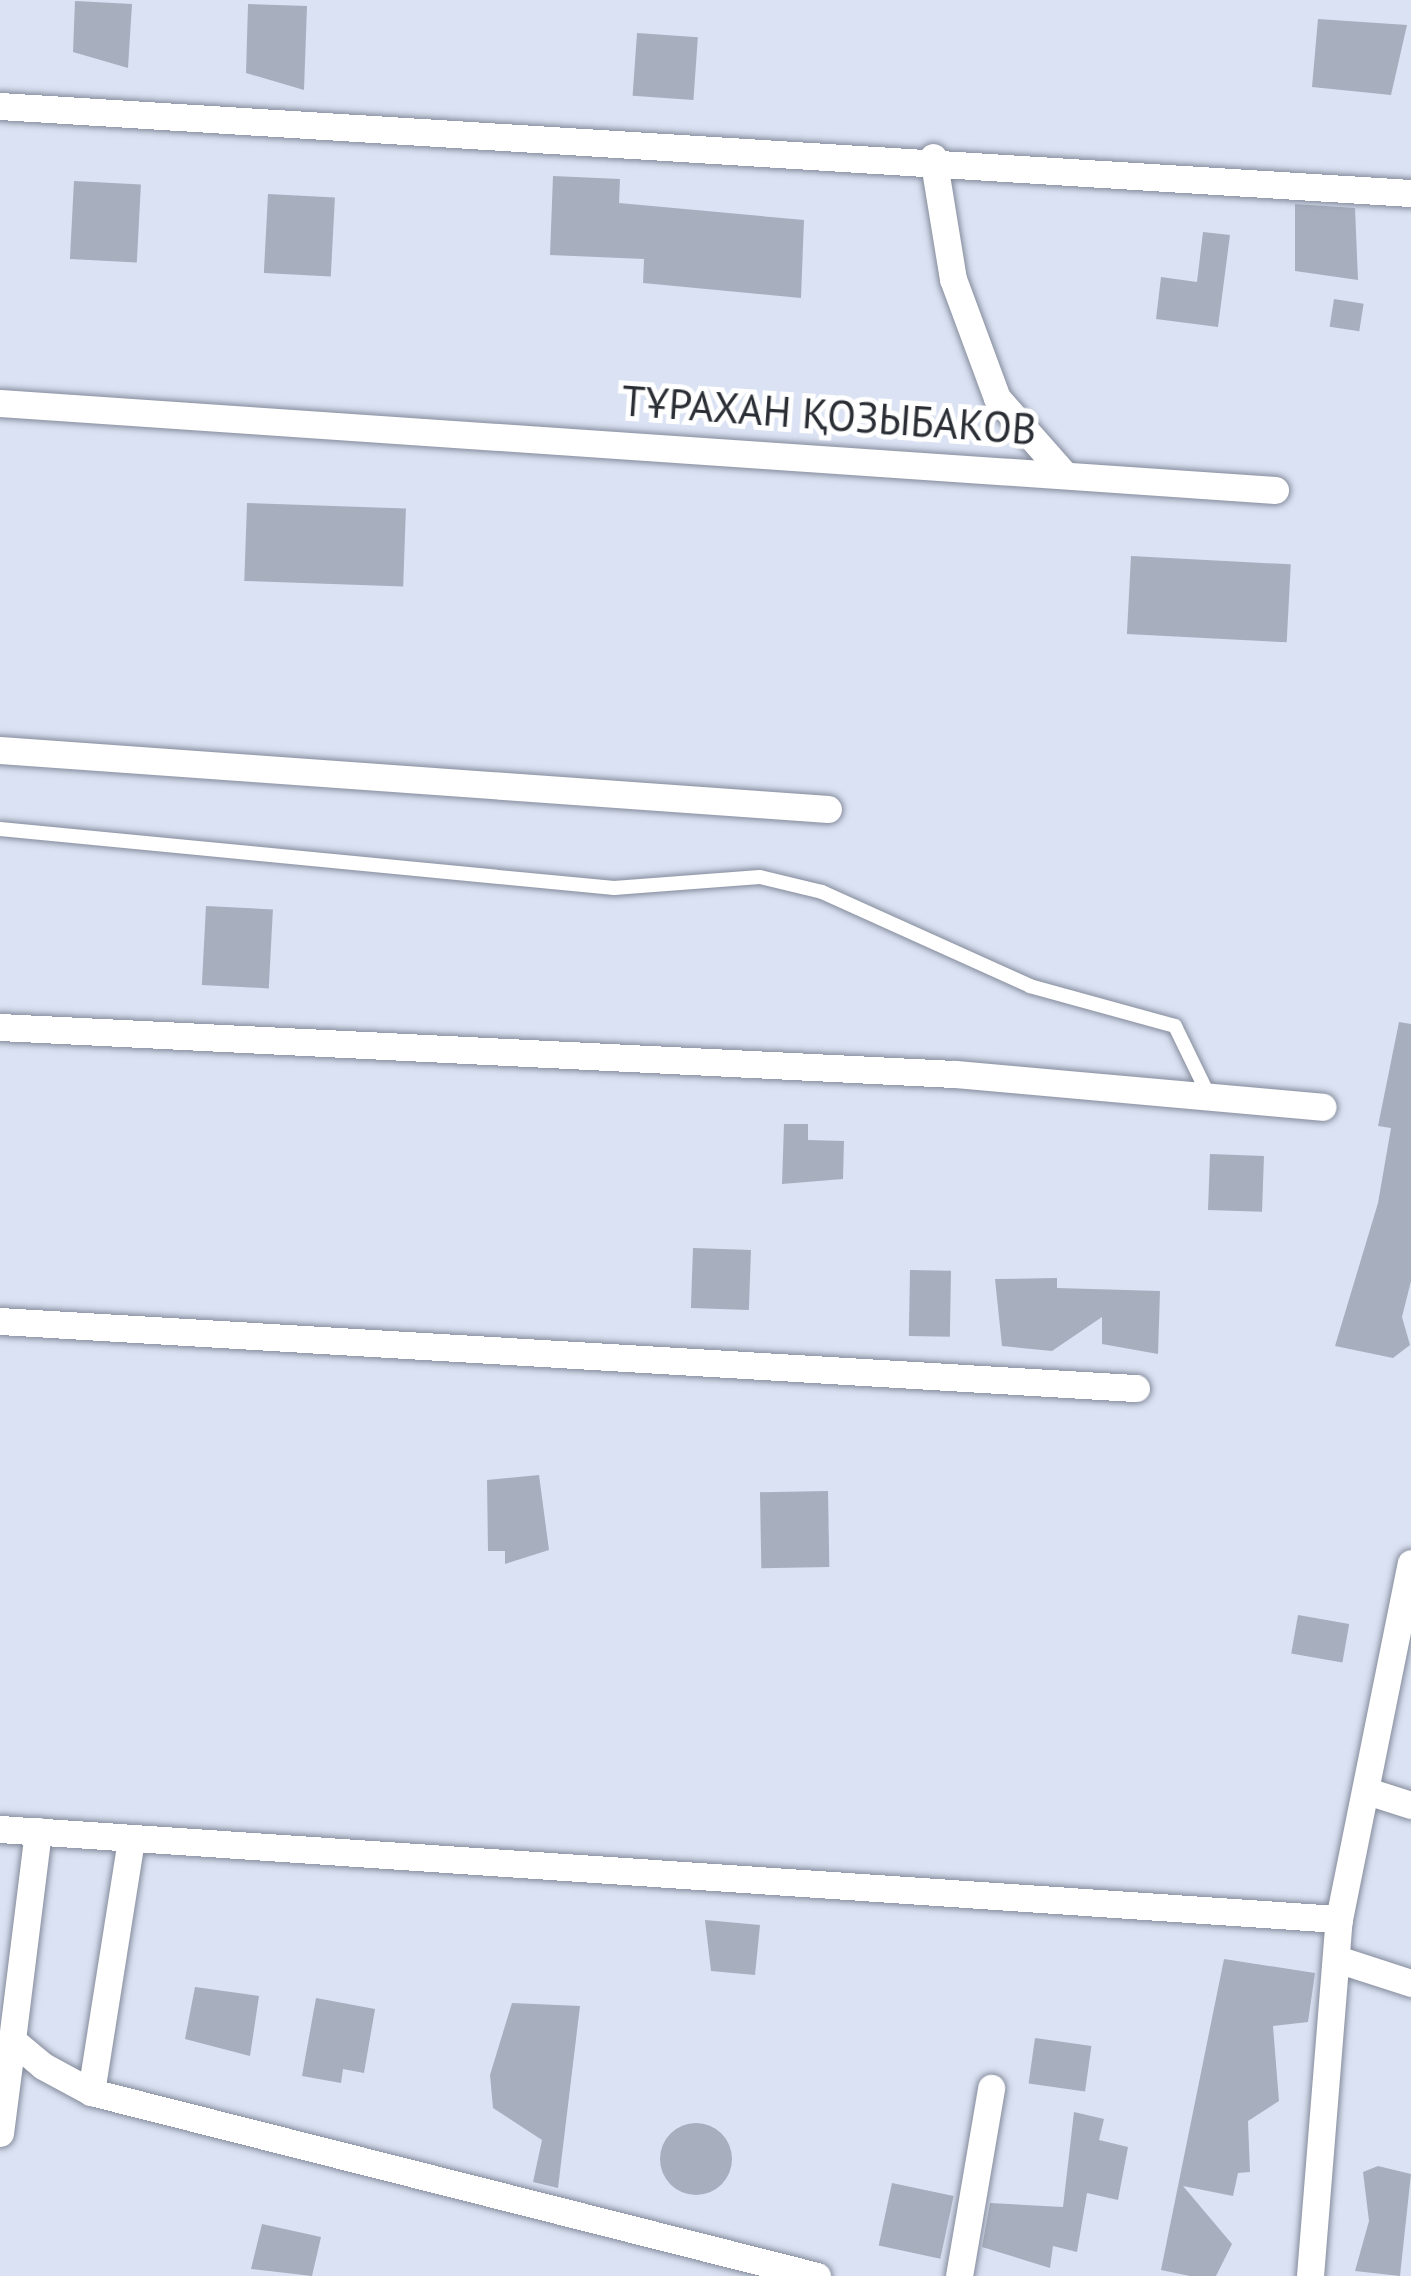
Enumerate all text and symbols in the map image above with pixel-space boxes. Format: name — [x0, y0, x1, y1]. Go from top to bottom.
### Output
street label: ТҰРАХАН ҚОЗЫБАКОВ — [620, 375, 1038, 455]

